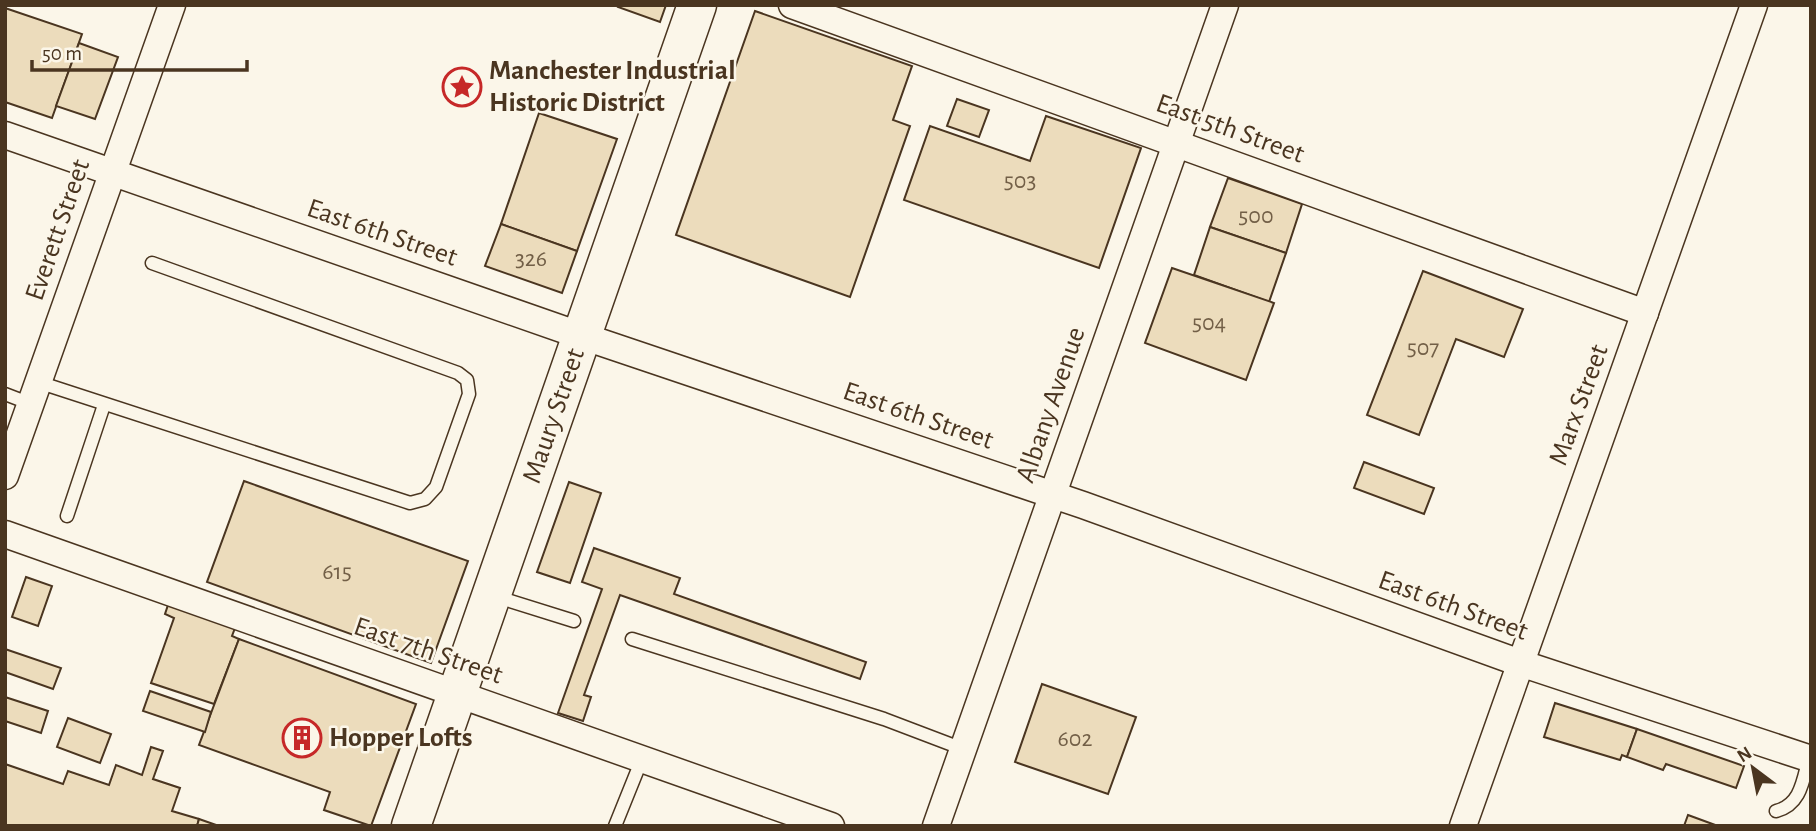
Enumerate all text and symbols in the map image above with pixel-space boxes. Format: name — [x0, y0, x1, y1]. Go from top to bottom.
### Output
scale bar — [32, 28, 247, 72]
text: 50 m — [42, 43, 82, 64]
place label: Manchester Industrial Historic District — [489, 57, 736, 117]
place icon: Manchester Industrial Historic District — [441, 66, 483, 108]
street label: East 5th Street — [1152, 89, 1308, 169]
street label: Everett Street — [21, 156, 95, 304]
house number: 503 — [1004, 169, 1036, 193]
street label: East 6th Street — [303, 194, 461, 272]
house number: 500 — [1238, 204, 1274, 228]
house number: 326 — [515, 247, 547, 271]
house number: 504 — [1192, 311, 1226, 335]
street label: Albany Avenue — [1011, 324, 1091, 486]
house number: 507 — [1407, 336, 1439, 360]
street label: Marx Street — [1544, 341, 1614, 469]
street label: Maury Street — [518, 345, 590, 487]
street label: East 6th Street — [839, 377, 997, 455]
house number: 615 — [322, 560, 352, 584]
street label: East 6th Street — [1374, 566, 1532, 646]
street label: East 7th Street — [350, 612, 506, 690]
building icon: Hopper Lofts — [281, 717, 323, 759]
place label: Hopper Lofts — [329, 724, 473, 752]
house number: 602 — [1058, 727, 1093, 751]
north arrow — [1718, 733, 1788, 803]
text: N — [1734, 743, 1755, 766]

